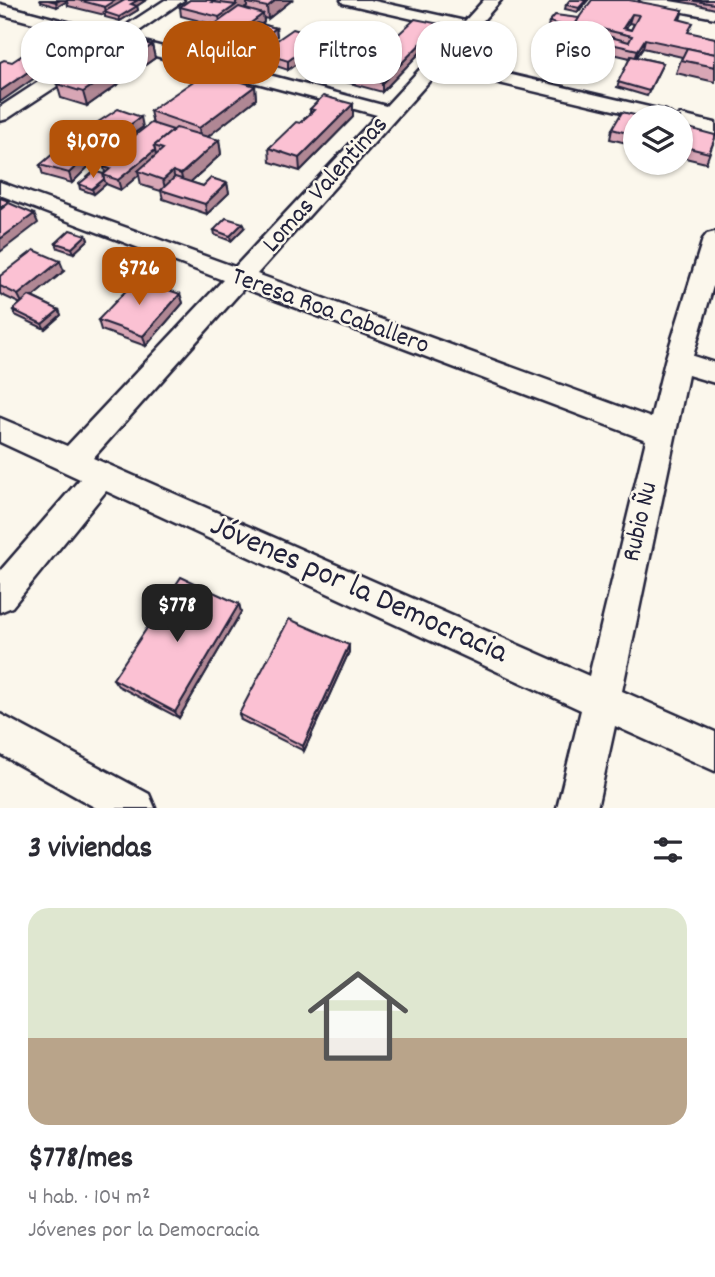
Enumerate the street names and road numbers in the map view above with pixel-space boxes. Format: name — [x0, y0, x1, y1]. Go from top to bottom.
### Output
street label: Lomas Valentinas — [254, 108, 398, 262]
street label: Teresa Roa Caballero — [226, 259, 434, 365]
street label: Rubio Ñu — [614, 479, 668, 565]
street label: Jóvenes por la Democracia — [202, 505, 515, 678]

